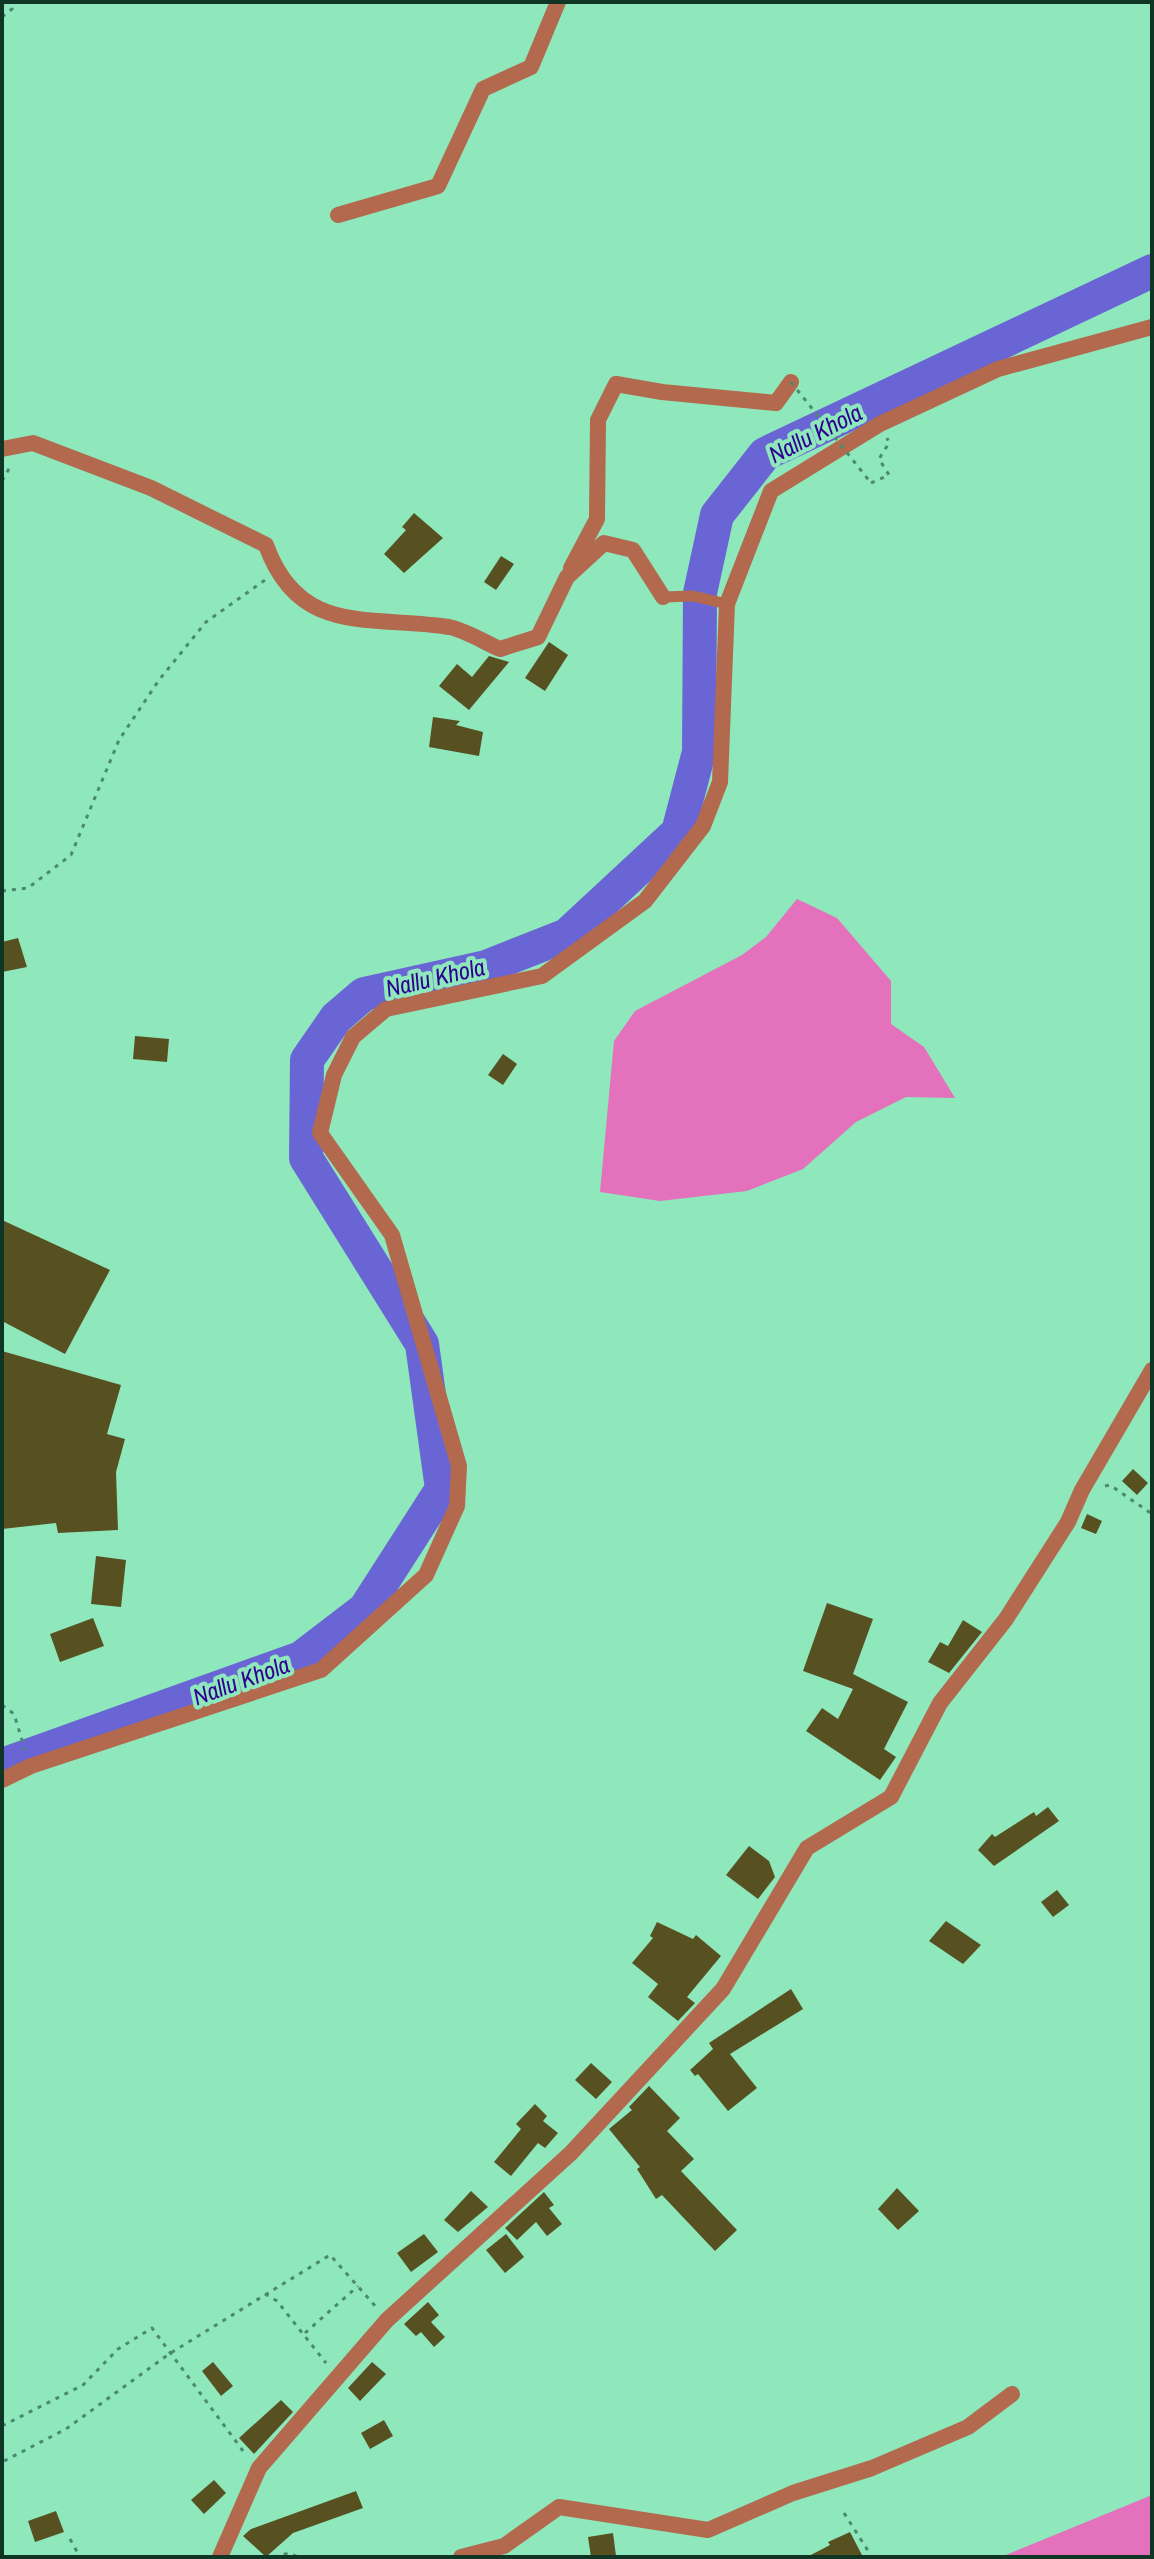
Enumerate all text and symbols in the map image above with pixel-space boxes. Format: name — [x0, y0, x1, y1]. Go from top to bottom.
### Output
water label: Nallu Khola — [763, 396, 867, 470]
water label: Nallu Khola — [382, 950, 488, 1004]
water label: Nallu Khola — [188, 1648, 294, 1712]

